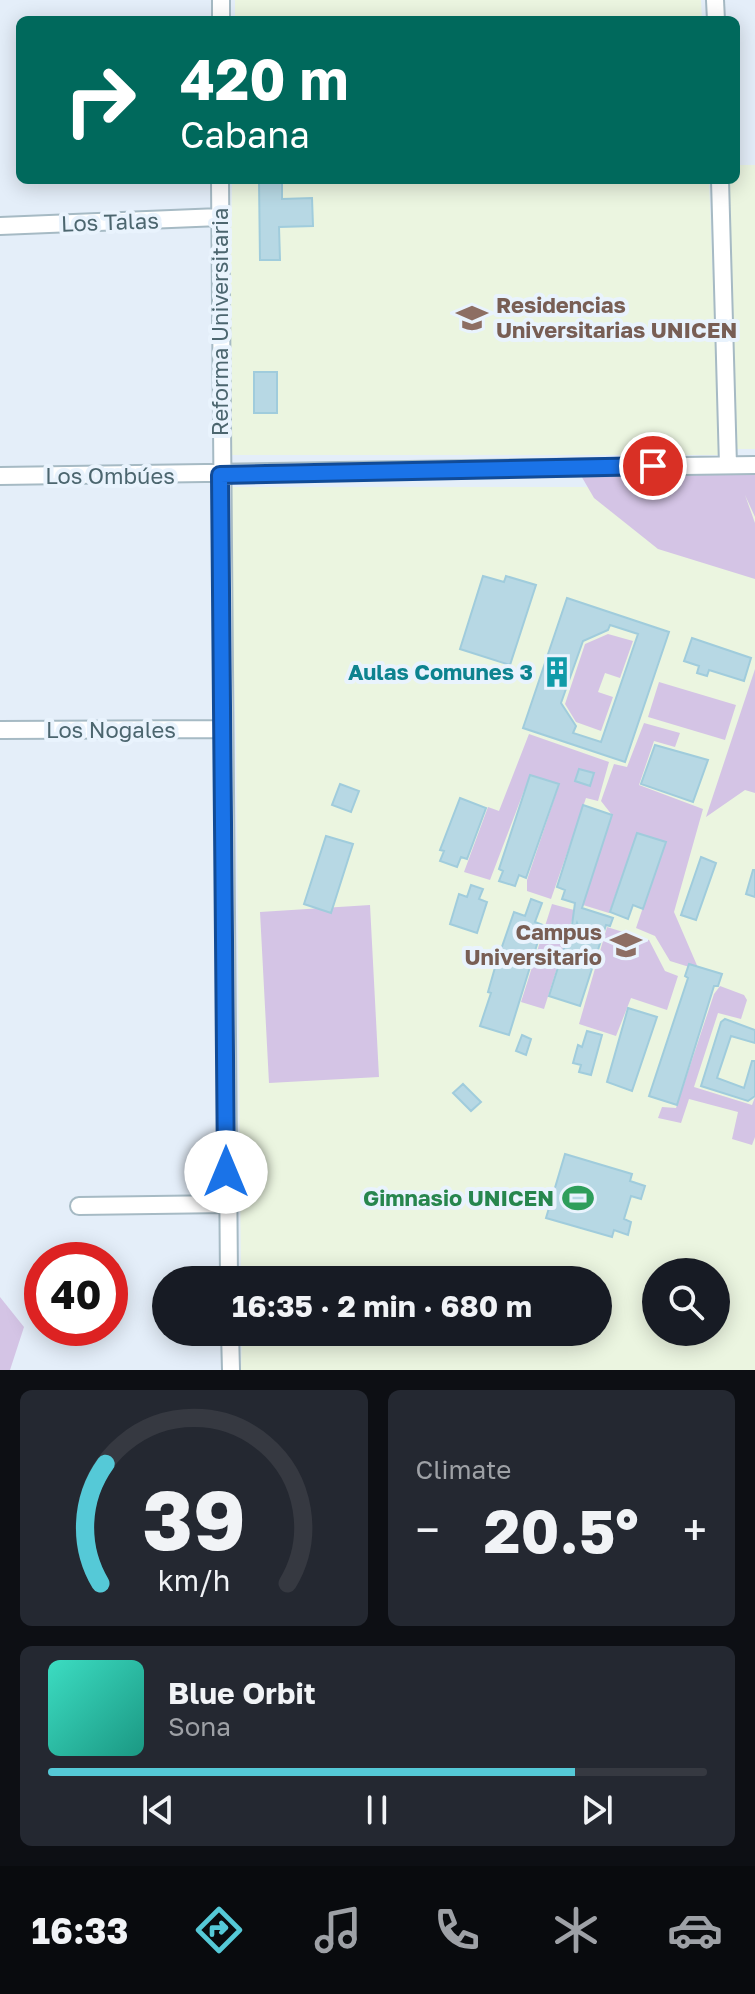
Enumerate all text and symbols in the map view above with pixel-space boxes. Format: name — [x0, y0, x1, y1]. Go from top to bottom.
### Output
text: 420 m — [180, 45, 349, 112]
icon: right — [48, 48, 152, 152]
text: Cabana — [180, 113, 310, 156]
street label: Los Talas — [61, 206, 159, 237]
street label: Reforma Universitaria — [206, 208, 233, 436]
place label: Residencias Universitarias UNICEN — [496, 291, 737, 343]
school or university icon: Residencias Universitarias UNICEN — [455, 301, 489, 335]
pin — [619, 432, 687, 500]
icon: arrive — [631, 444, 675, 488]
street label: Los Ombúes — [45, 462, 175, 489]
building icon: Aulas Comunes 3 — [540, 655, 574, 689]
place label: Aulas Comunes 3 — [348, 658, 533, 685]
street label: Los Nogales — [46, 716, 176, 743]
place label: Campus Universitario — [465, 918, 602, 970]
school or university icon: Campus Universitario — [609, 928, 643, 962]
position arrow — [184, 1130, 268, 1214]
sports icon: Gimnasio UNICEN — [561, 1181, 595, 1215]
place label: Gimnasio UNICEN — [363, 1184, 554, 1211]
speed limit sign: 40 — [24, 1242, 128, 1346]
map controls — [642, 1258, 730, 1346]
button: search — [642, 1258, 730, 1346]
text: 16:35 · 2 min · 680 m — [232, 1288, 532, 1324]
text: Climate — [416, 1454, 511, 1485]
text: 39 — [142, 1468, 246, 1568]
text: 20.5° — [484, 1494, 639, 1566]
text: − — [416, 1503, 440, 1556]
text: + — [683, 1503, 707, 1556]
text: km/h — [157, 1563, 230, 1597]
text: Blue Orbit — [168, 1675, 316, 1711]
text: Sona — [168, 1711, 231, 1742]
icon: previous — [136, 1788, 180, 1832]
icon: pause — [355, 1788, 399, 1832]
icon: next — [575, 1788, 619, 1832]
icon: directions — [191, 1902, 247, 1958]
icon: music — [310, 1902, 366, 1958]
icon: phone — [429, 1902, 485, 1958]
icon: climate — [548, 1902, 604, 1958]
icon: car — [667, 1902, 723, 1958]
text: 16:33 — [32, 1909, 128, 1952]

